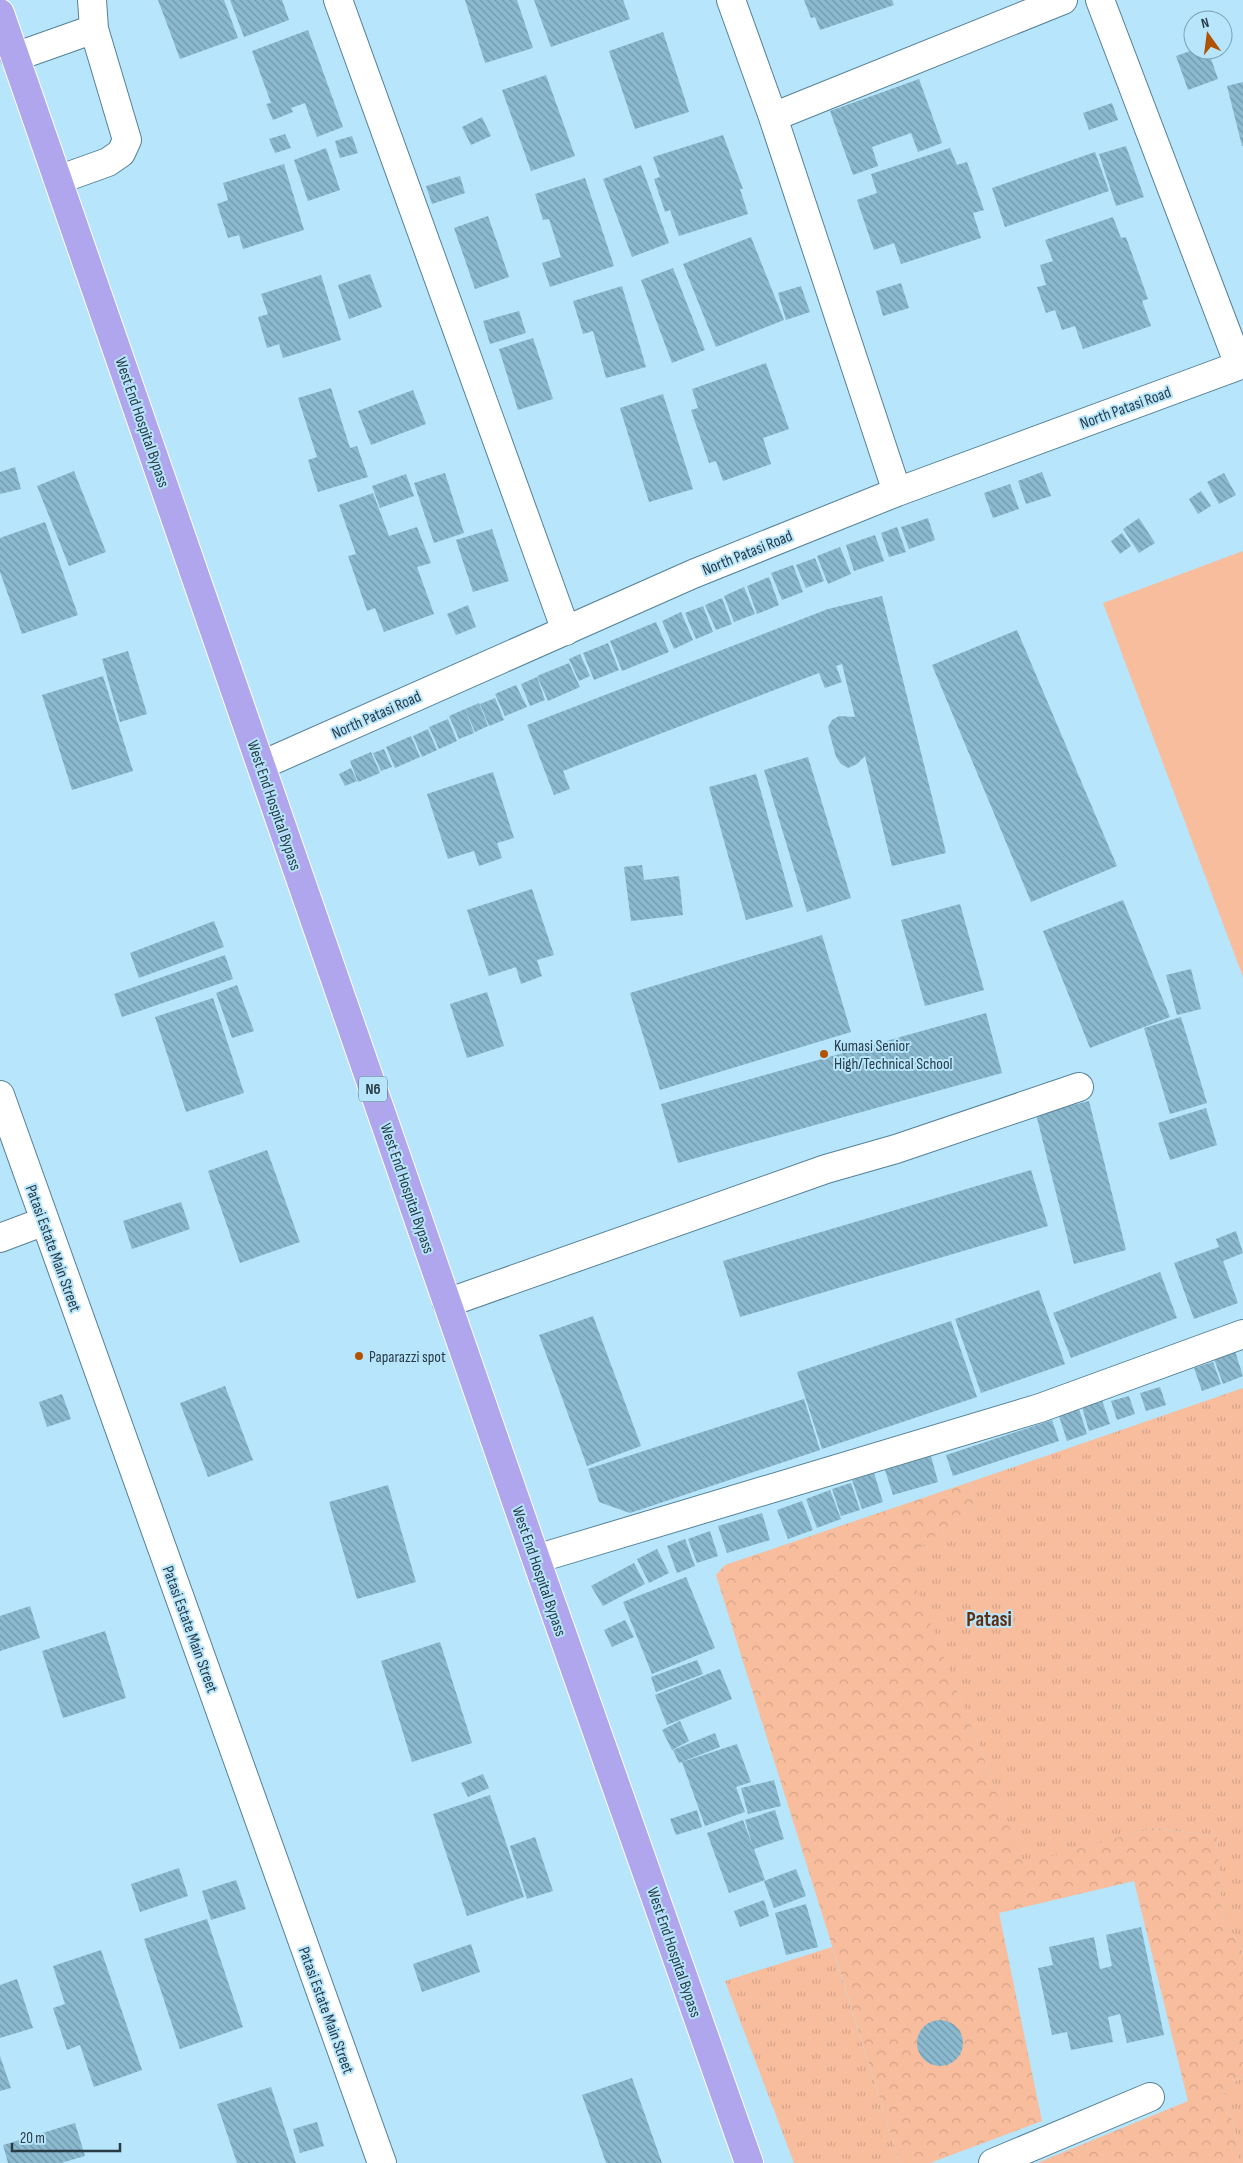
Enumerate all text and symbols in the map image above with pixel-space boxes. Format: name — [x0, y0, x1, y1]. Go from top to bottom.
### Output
north arrow — [1183, 10, 1233, 60]
text: N — [1199, 14, 1211, 32]
street label: West End Hospital Bypass — [110, 355, 173, 490]
street label: North Patasi Road — [1077, 383, 1174, 434]
street label: North Patasi Road — [700, 527, 795, 580]
street label: North Patasi Road — [329, 687, 424, 743]
street label: West End Hospital Bypass — [242, 738, 305, 873]
place label: Kumasi Senior High/Technical School — [834, 1037, 953, 1074]
marker: Kumasi Senior High/Technical School — [818, 1048, 830, 1060]
road number: N6 — [359, 1076, 387, 1102]
street label: West End Hospital Bypass — [375, 1121, 438, 1256]
street label: Patasi Estate Main Street — [21, 1182, 84, 1315]
place label: Paparazzi spot — [369, 1348, 446, 1367]
marker: Paparazzi spot — [353, 1350, 365, 1362]
street label: West End Hospital Bypass — [507, 1504, 570, 1639]
street label: Patasi Estate Main Street — [158, 1563, 221, 1696]
district label: Patasi — [966, 1607, 1012, 1632]
street label: West End Hospital Bypass — [642, 1885, 705, 2020]
street label: Patasi Estate Main Street — [294, 1944, 357, 2077]
scale bar — [12, 2120, 120, 2152]
text: 20 m — [20, 2129, 45, 2148]

